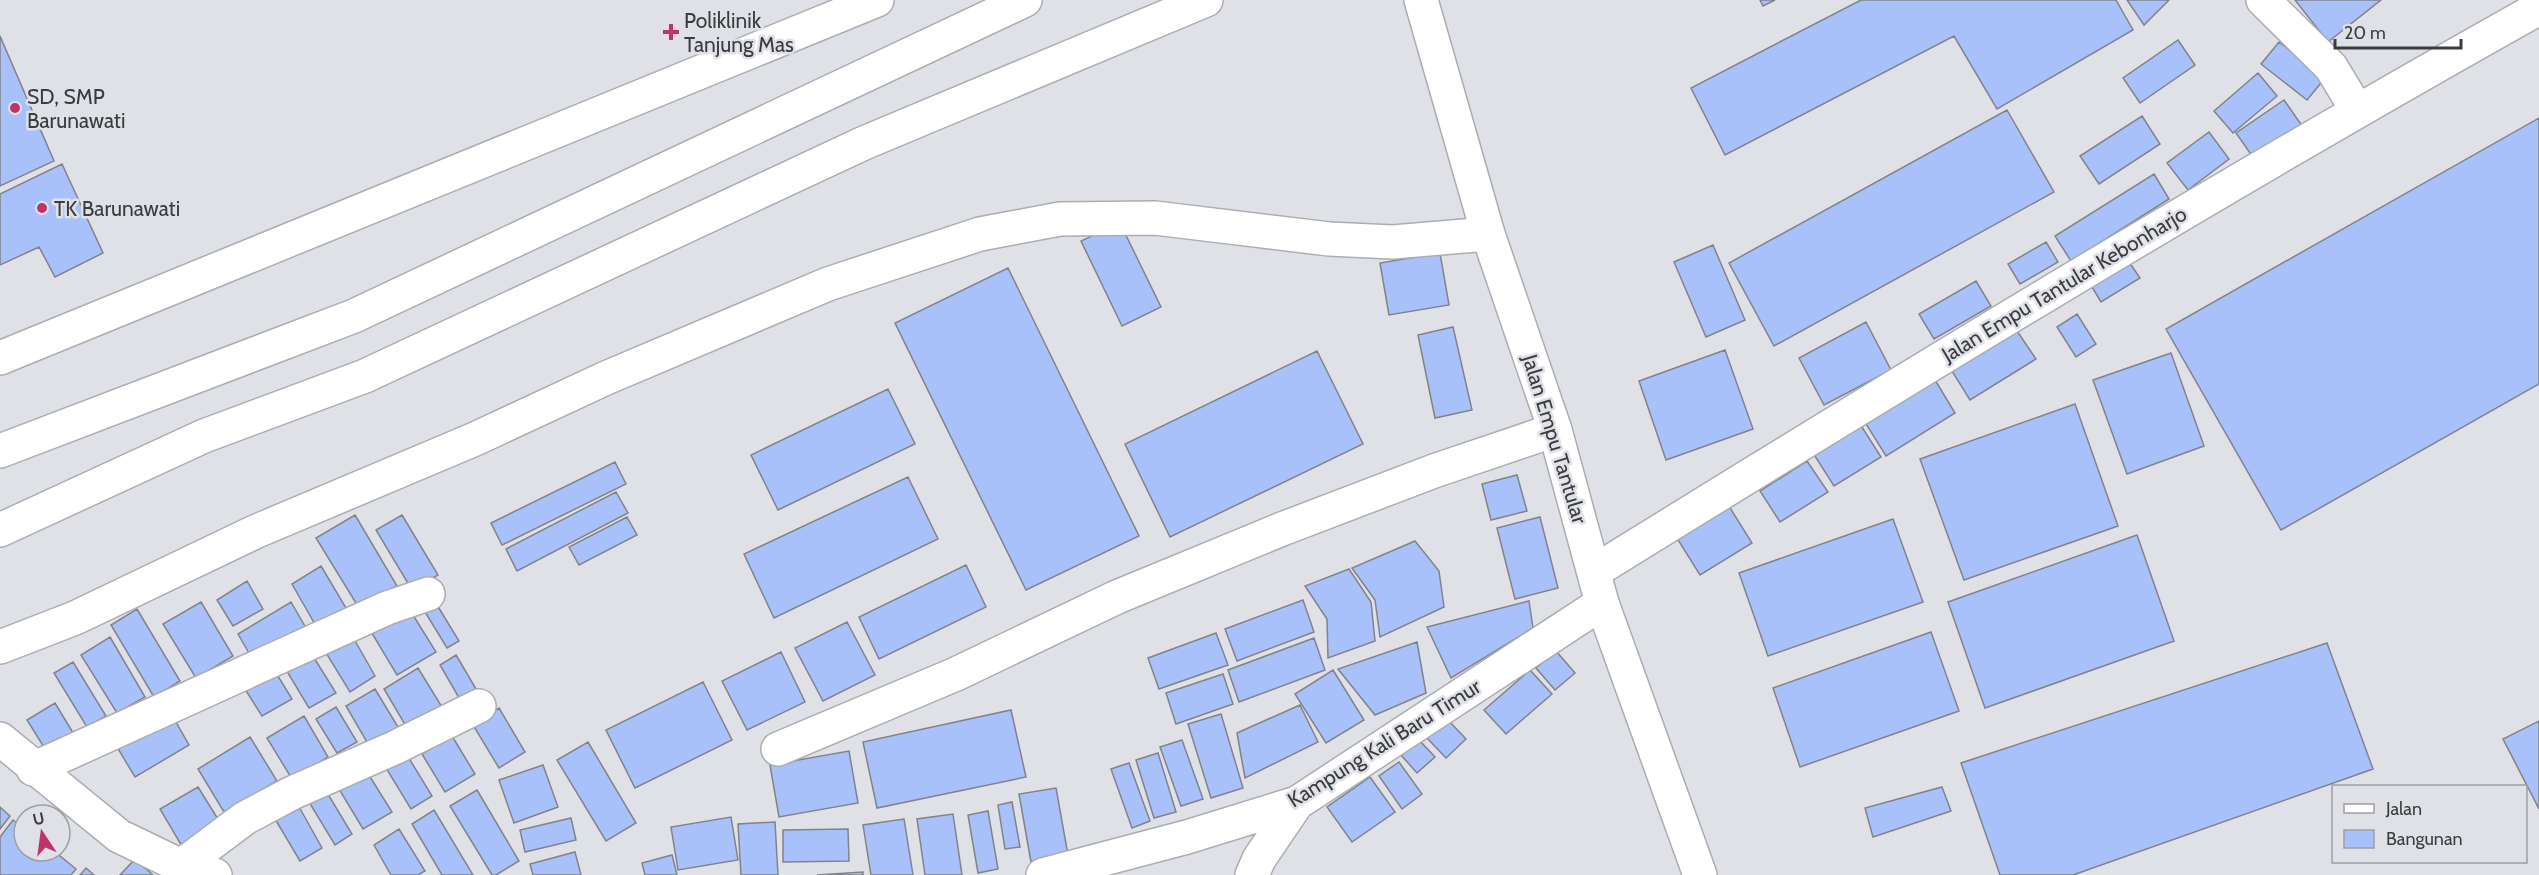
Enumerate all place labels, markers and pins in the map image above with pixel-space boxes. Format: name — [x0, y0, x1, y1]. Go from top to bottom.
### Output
place label: Poliklinik Tanjung Mas — [684, 8, 794, 58]
marker: Poliklinik Tanjung Mas — [662, 23, 680, 41]
place label: SD, SMP Barunawati — [27, 84, 125, 133]
marker: SD, SMP Barunawati — [8, 101, 22, 115]
place label: TK Barunawati — [54, 196, 180, 221]
marker: TK Barunawati — [35, 201, 49, 215]

